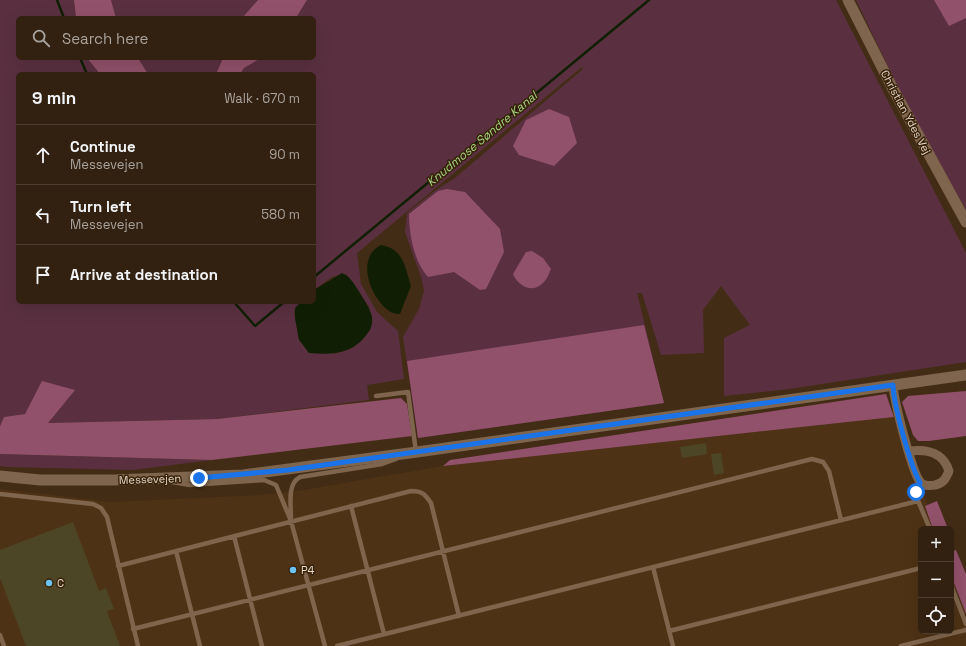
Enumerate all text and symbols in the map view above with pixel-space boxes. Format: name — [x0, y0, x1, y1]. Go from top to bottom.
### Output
search box — [16, 16, 316, 60]
icon: search — [30, 27, 52, 49]
text: Search here — [62, 29, 148, 48]
street label: Christian Ydes Vej — [878, 68, 934, 157]
text: 9 min — [32, 87, 76, 109]
water label: Knudmose Søndre Kanal — [423, 87, 542, 190]
text: Walk · 670 m — [224, 90, 300, 107]
text: Continue — [70, 137, 136, 156]
icon: ahead — [32, 144, 54, 166]
text: 90 m — [269, 146, 300, 163]
text: Messevejen — [70, 156, 143, 173]
text: Turn left — [70, 197, 132, 216]
icon: left — [32, 204, 54, 226]
text: 580 m — [261, 206, 300, 223]
text: Messevejen — [70, 216, 143, 233]
icon: arrive — [32, 264, 54, 286]
text: Arrive at destination — [70, 265, 218, 284]
route end — [190, 469, 208, 487]
street label: Messevejen — [119, 471, 181, 487]
route start — [907, 483, 925, 501]
map controls — [918, 526, 954, 634]
button: + — [918, 526, 954, 562]
button: − — [918, 562, 954, 598]
place label: P4 — [301, 563, 315, 577]
marker: P4 — [288, 565, 298, 575]
place label: C — [57, 576, 64, 590]
marker: C — [44, 578, 54, 588]
button: locate — [918, 598, 954, 634]

